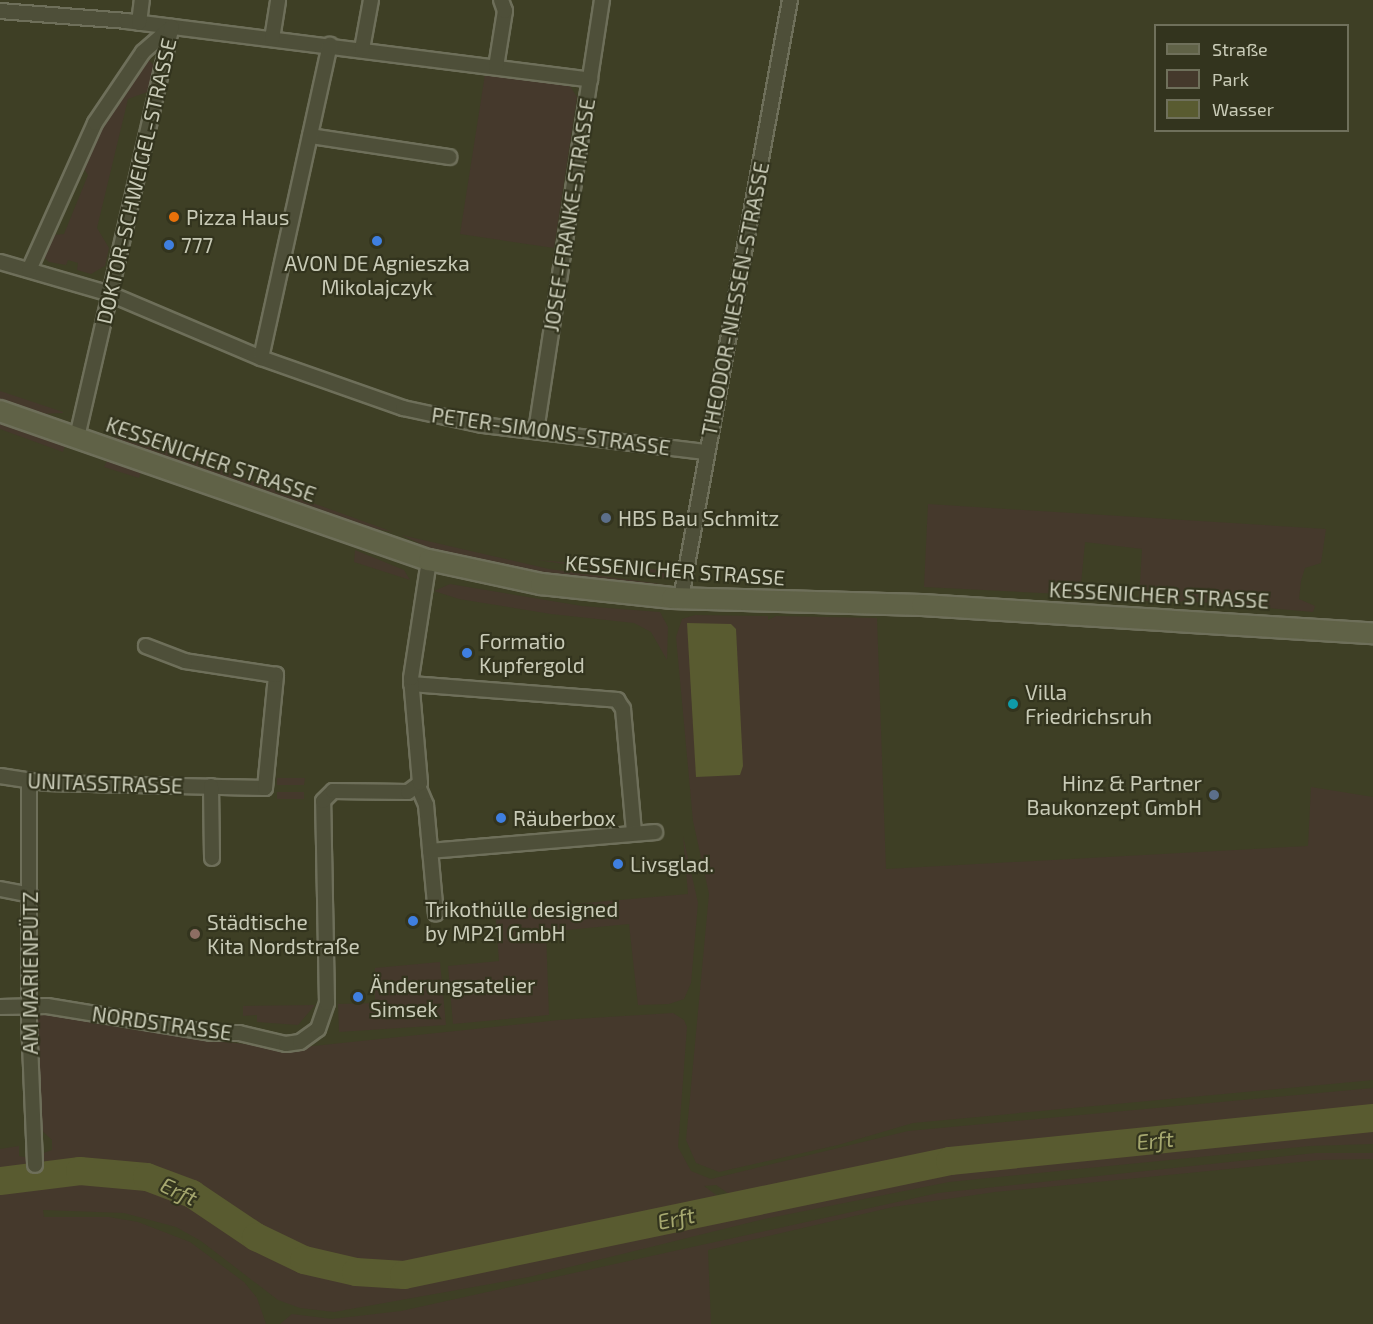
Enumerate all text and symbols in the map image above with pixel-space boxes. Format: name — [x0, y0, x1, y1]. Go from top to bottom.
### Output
legend — [1154, 24, 1349, 132]
street label: DOKTOR-SCHWEIGEL-STRASSE — [91, 36, 181, 326]
text: Straße — [1212, 38, 1268, 60]
text: Park — [1212, 68, 1249, 90]
street label: JOSEF-FRANKE-STRASSE — [538, 97, 600, 333]
text: Wasser — [1212, 98, 1274, 120]
street label: THEODOR-NIESSEN-STRASSE — [696, 160, 774, 438]
place label: Pizza Haus — [186, 204, 289, 230]
marker: Pizza Haus — [167, 210, 181, 224]
place label: 777 — [181, 232, 213, 258]
marker: AVON DE Agnieszka Mikolajczyk — [370, 234, 384, 248]
marker: 777 — [162, 238, 176, 252]
place label: AVON DE Agnieszka Mikolajczyk — [284, 250, 470, 300]
street label: PETER-SIMONS-STRASSE — [430, 402, 672, 460]
street label: KESSENICHER STRASSE — [103, 411, 319, 507]
place label: HBS Bau Schmitz — [618, 505, 779, 531]
marker: HBS Bau Schmitz — [599, 511, 613, 525]
street label: KESSENICHER STRASSE — [564, 550, 786, 590]
street label: KESSENICHER STRASSE — [1048, 577, 1270, 613]
place label: Formatio Kupfergold — [479, 628, 585, 678]
marker: Formatio Kupfergold — [460, 646, 474, 660]
place label: Villa Friedrichsruh — [1025, 679, 1152, 729]
marker: Villa Friedrichsruh — [1006, 697, 1020, 711]
street label: UNITASSTRASSE — [27, 768, 183, 798]
place label: Hinz & Partner Baukonzept GmbH — [1027, 770, 1202, 820]
marker: Hinz & Partner Baukonzept GmbH — [1207, 788, 1221, 802]
place label: Räuberbox — [513, 805, 616, 831]
marker: Räuberbox — [494, 811, 508, 825]
place label: Livsglad. — [630, 851, 714, 877]
marker: Livsglad. — [611, 857, 625, 871]
street label: AM MARIENPÜTZ — [17, 891, 43, 1055]
place label: Trikothülle designed by MP21 GmbH — [425, 896, 618, 946]
place label: Städtische Kita Nordstraße — [207, 909, 360, 959]
marker: Trikothülle designed by MP21 GmbH — [406, 914, 420, 928]
marker: Städtische Kita Nordstraße — [188, 927, 202, 941]
place label: Änderungsatelier Simsek — [370, 972, 536, 1022]
marker: Änderungsatelier Simsek — [351, 990, 365, 1004]
street label: NORDSTRASSE — [90, 1001, 234, 1045]
water label: Erft — [1135, 1125, 1175, 1155]
water label: Erft — [156, 1171, 202, 1211]
water label: Erft — [655, 1201, 697, 1235]

